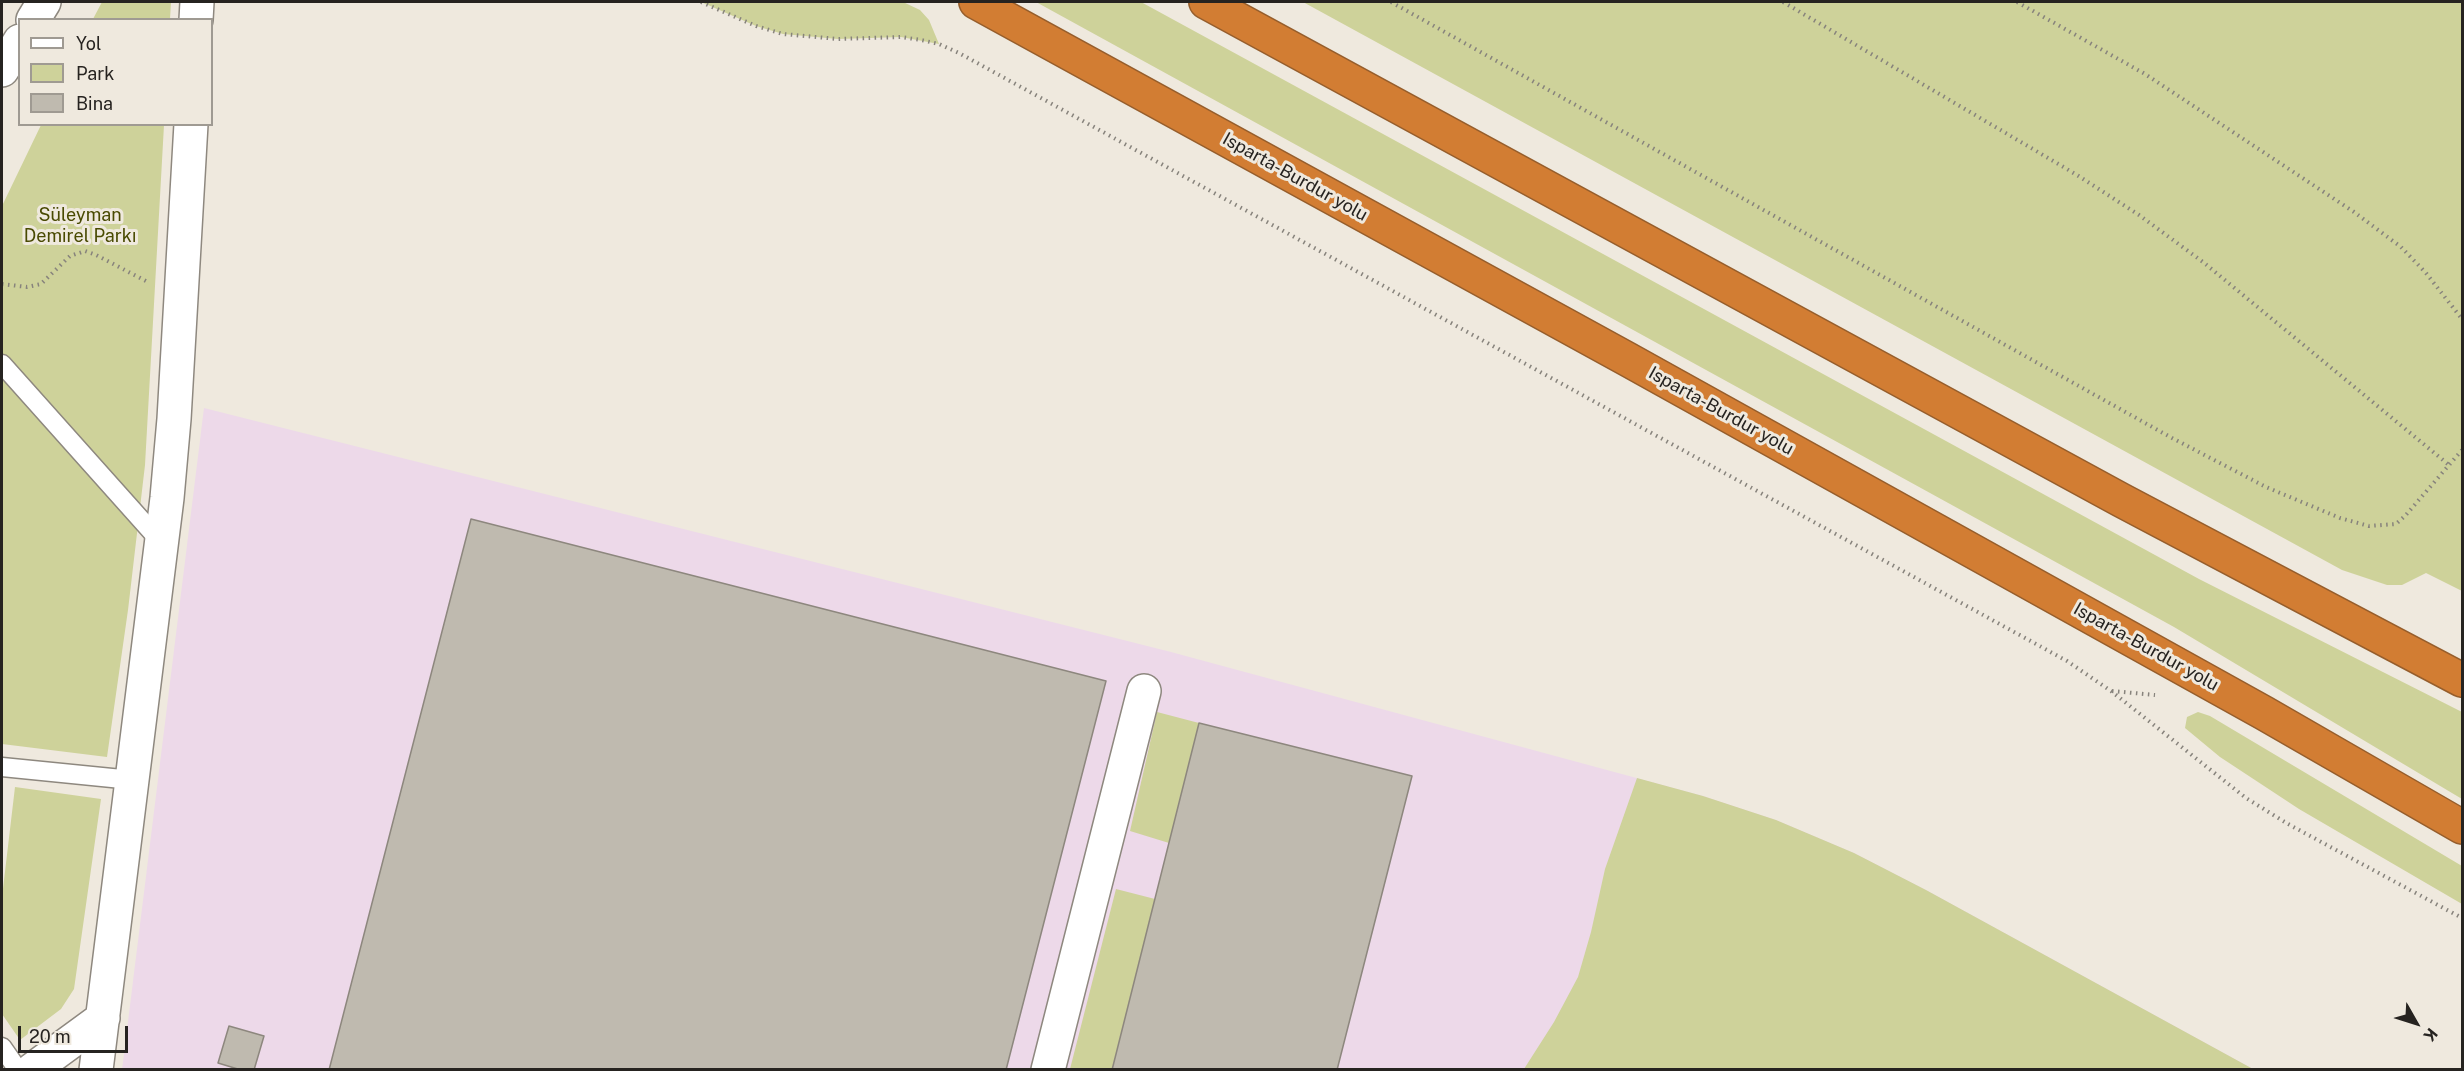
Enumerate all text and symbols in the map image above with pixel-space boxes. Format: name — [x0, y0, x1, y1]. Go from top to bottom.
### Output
legend — [18, 18, 213, 126]
text: Yol — [76, 33, 101, 54]
text: Park — [76, 63, 114, 84]
text: Bina — [76, 93, 113, 114]
street label: Isparta-Burdur yolu — [1219, 128, 1371, 226]
park label: Süleyman Demirel Parkı — [24, 204, 136, 246]
street label: Isparta-Burdur yolu — [1645, 362, 1797, 460]
street label: Isparta-Burdur yolu — [2070, 598, 2222, 696]
north arrow — [2386, 993, 2446, 1053]
scale bar — [21, 1014, 130, 1052]
text: K — [2419, 1024, 2441, 1045]
text: 20 m — [29, 1026, 71, 1047]

